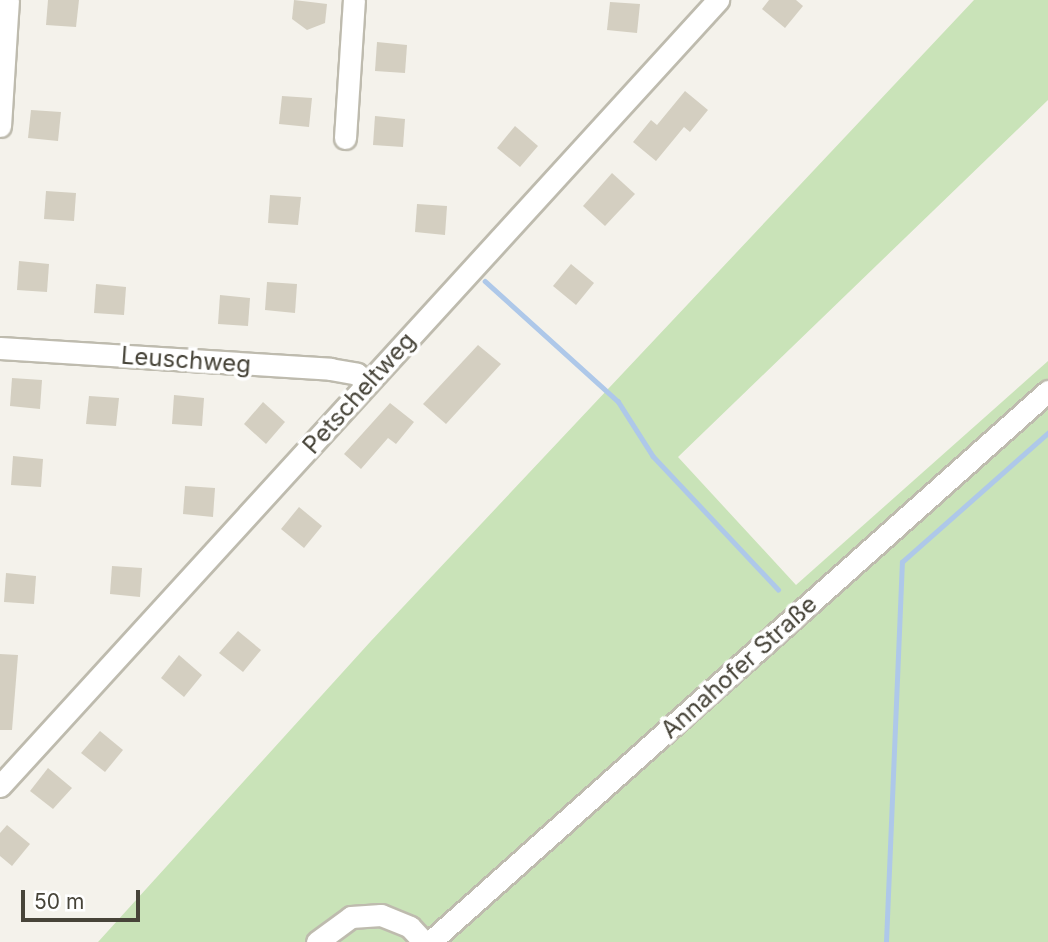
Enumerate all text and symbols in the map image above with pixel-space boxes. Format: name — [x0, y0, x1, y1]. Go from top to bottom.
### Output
street label: Petscheltweg — [297, 326, 421, 460]
street label: Leuschweg — [120, 341, 252, 379]
street label: Annahofer Straße — [655, 590, 823, 744]
scale bar — [24, 876, 144, 920]
text: 50 m — [34, 889, 84, 914]

